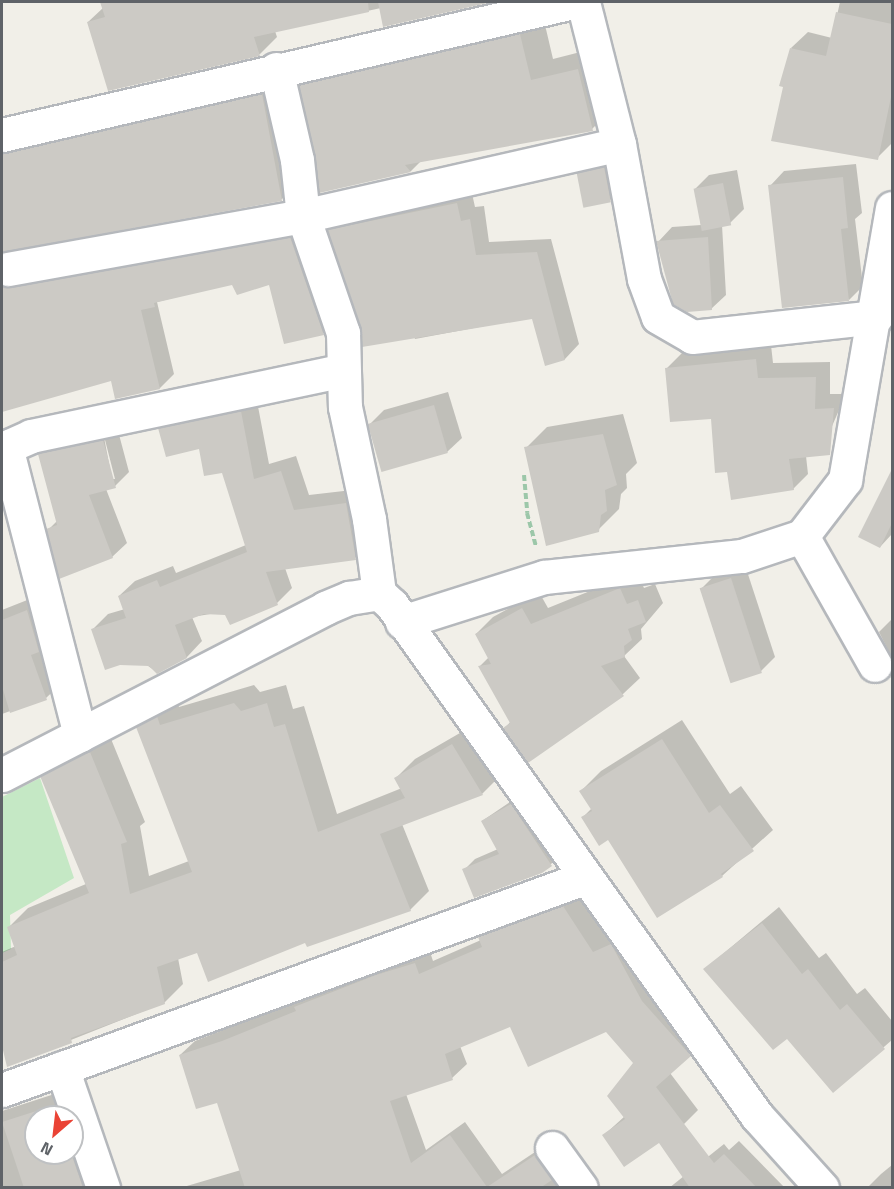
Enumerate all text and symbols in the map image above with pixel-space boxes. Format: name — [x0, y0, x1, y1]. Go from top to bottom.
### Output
north arrow — [24, 1105, 84, 1165]
text: N — [36, 1136, 57, 1162]

